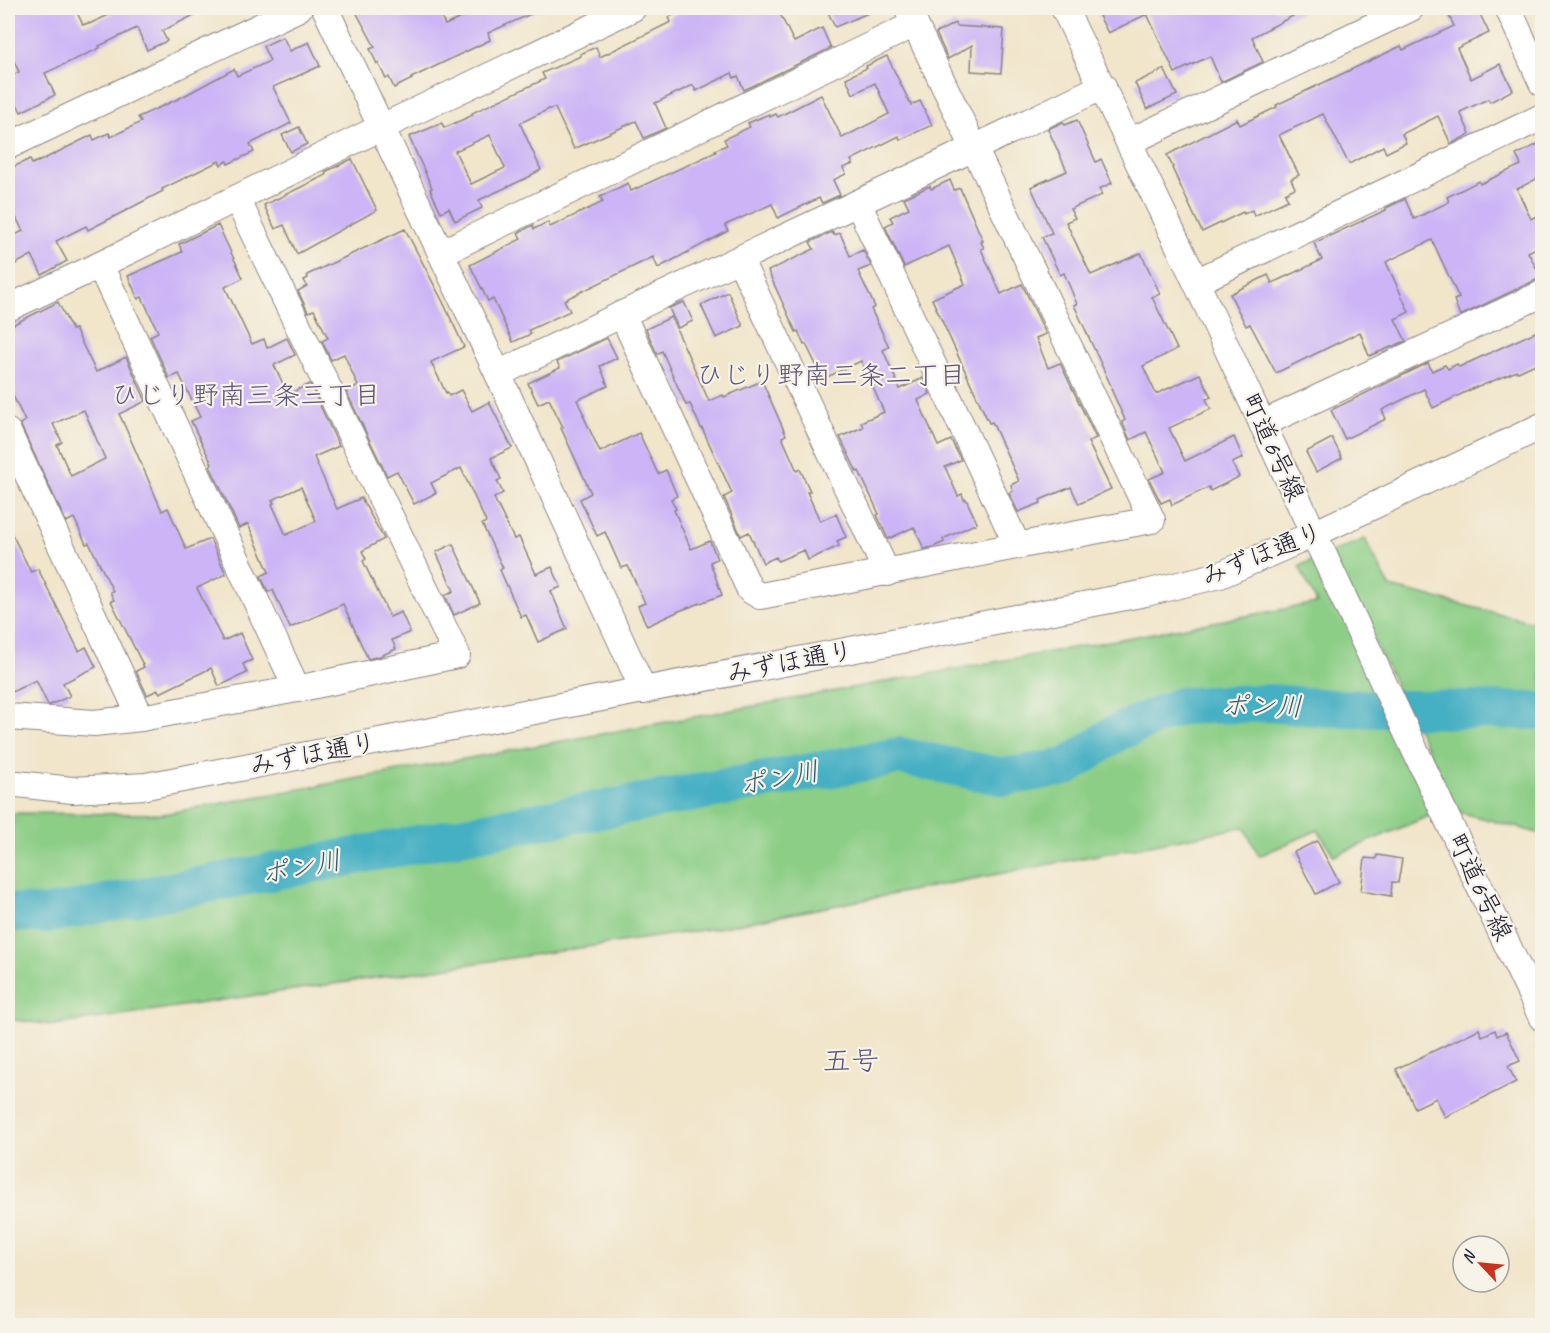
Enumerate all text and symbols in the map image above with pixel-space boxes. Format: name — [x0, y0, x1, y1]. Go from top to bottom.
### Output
district label: ひじり野南三条二丁目 — [696, 358, 966, 392]
district label: ひじり野南三条三丁目 — [111, 378, 381, 412]
street label: 町道6号線 — [1234, 388, 1312, 506]
street label: みずほ通り — [1196, 515, 1328, 593]
street label: みずほ通り — [724, 633, 856, 691]
water label: ポン川 — [1221, 688, 1303, 724]
street label: みずほ通り — [247, 725, 379, 783]
water label: ポン川 — [736, 754, 822, 802]
street label: 町道6号線 — [1440, 828, 1520, 946]
water label: ポン川 — [258, 843, 344, 891]
district label: 五号 — [823, 1043, 879, 1078]
north arrow — [1451, 1234, 1511, 1294]
text: N — [1457, 1246, 1481, 1267]

